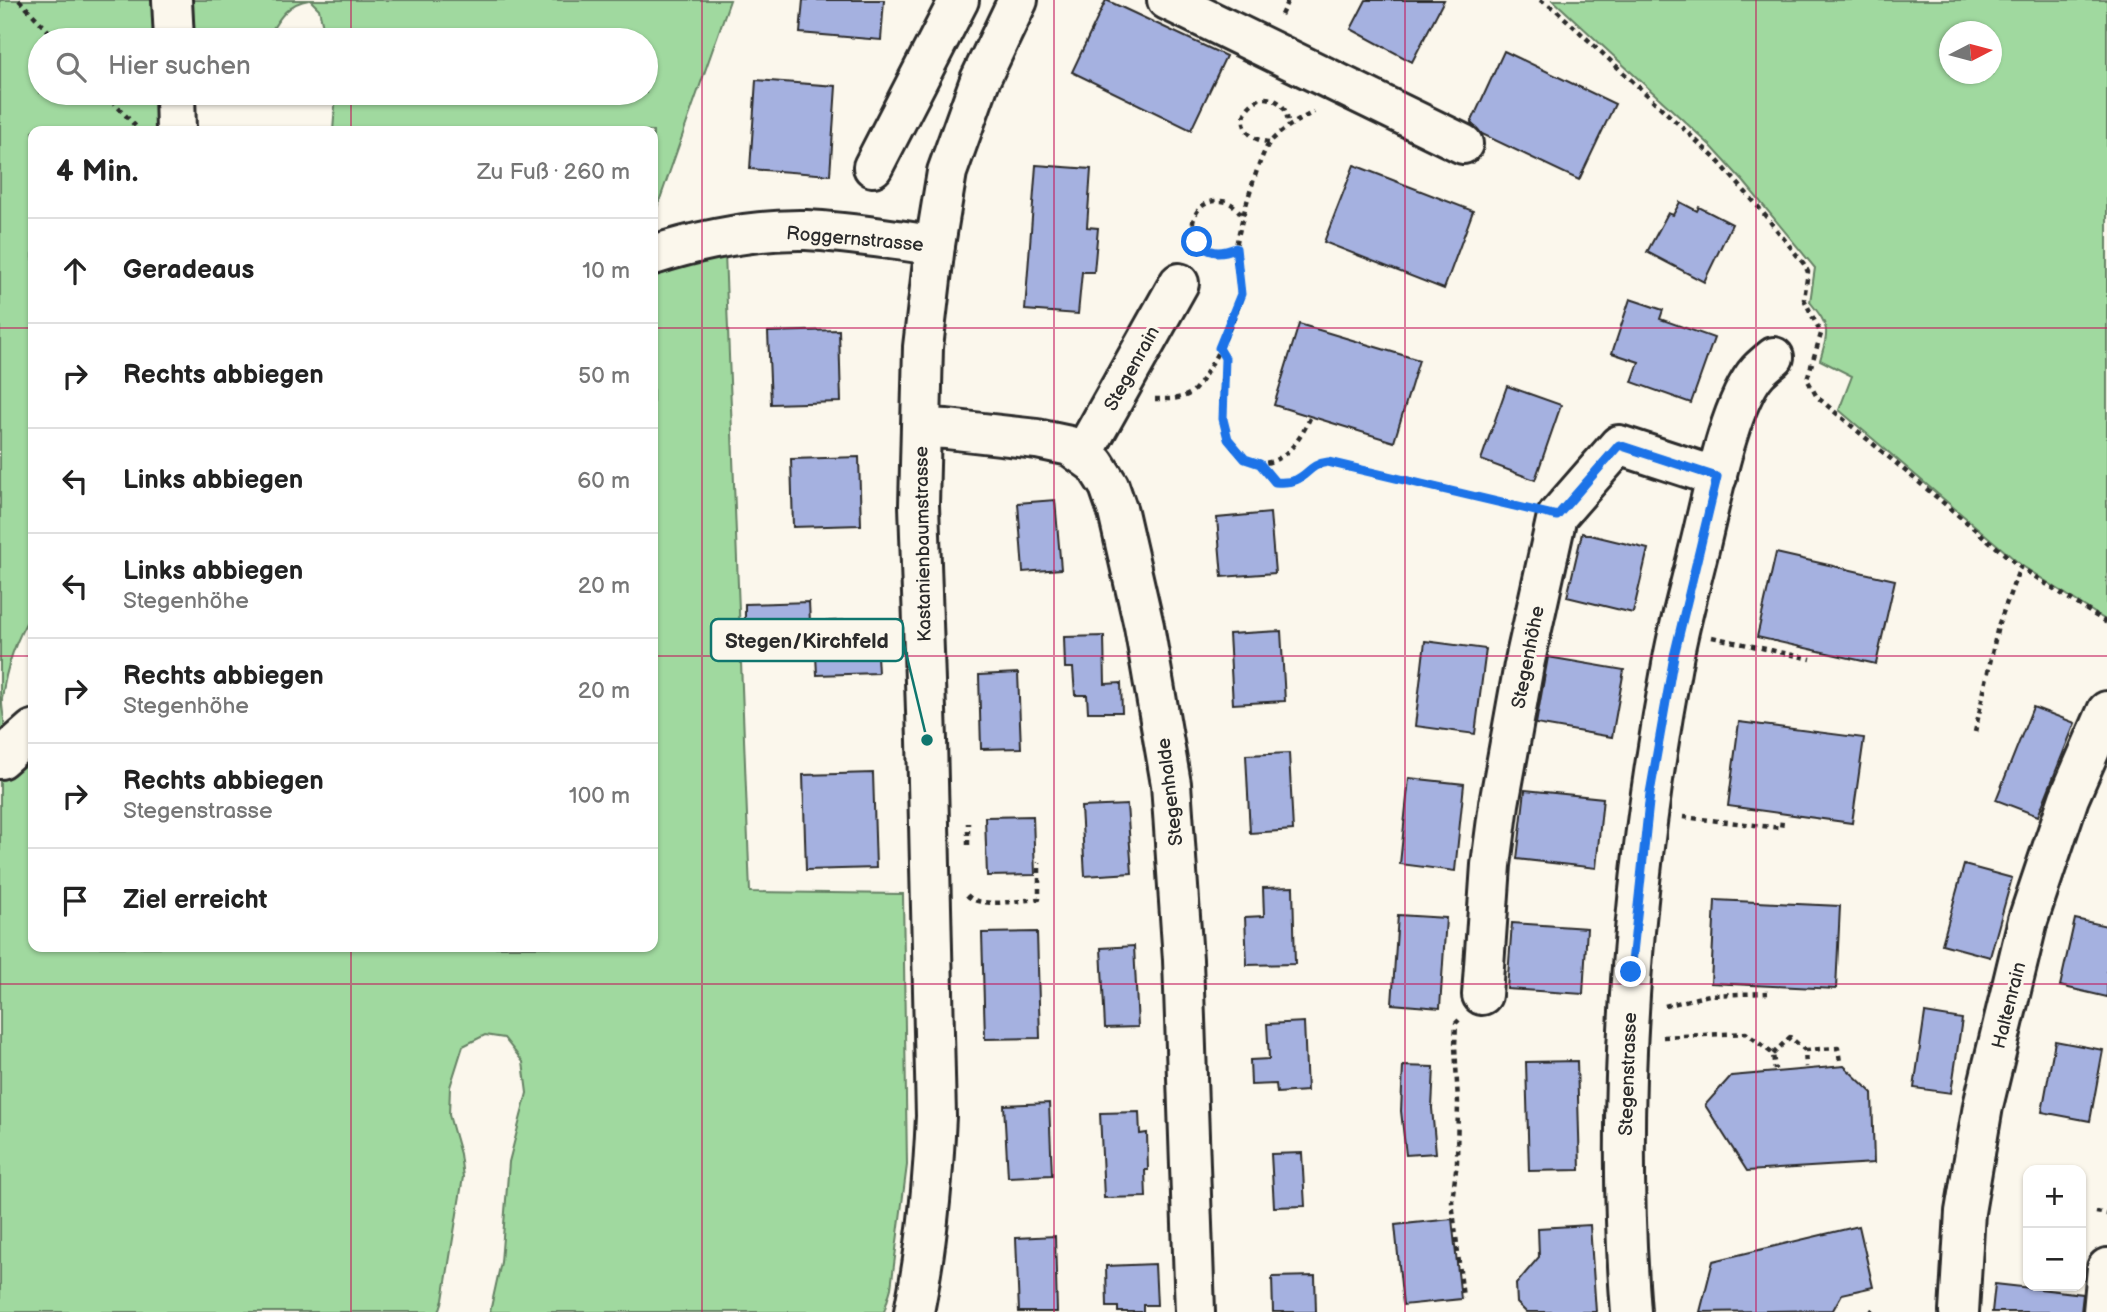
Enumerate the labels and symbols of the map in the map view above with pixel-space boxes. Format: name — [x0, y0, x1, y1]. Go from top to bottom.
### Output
north arrow — [1939, 21, 2002, 84]
street label: Roggernstrasse — [785, 222, 924, 257]
route start — [1181, 226, 1212, 257]
street label: Stegenrain — [1100, 322, 1165, 415]
street label: Kastanienbaumstrasse — [910, 446, 937, 642]
street label: Stegenhöhe — [1507, 604, 1550, 711]
callout: Stegen/Kirchfeld — [711, 619, 903, 661]
text: Stegen/Kirchfeld — [725, 629, 889, 654]
street label: Stegenhalde — [1152, 737, 1189, 847]
route end — [1615, 956, 1646, 987]
street label: Haltenrain — [1988, 960, 2031, 1051]
street label: Stegenstrasse — [1615, 1012, 1642, 1136]

